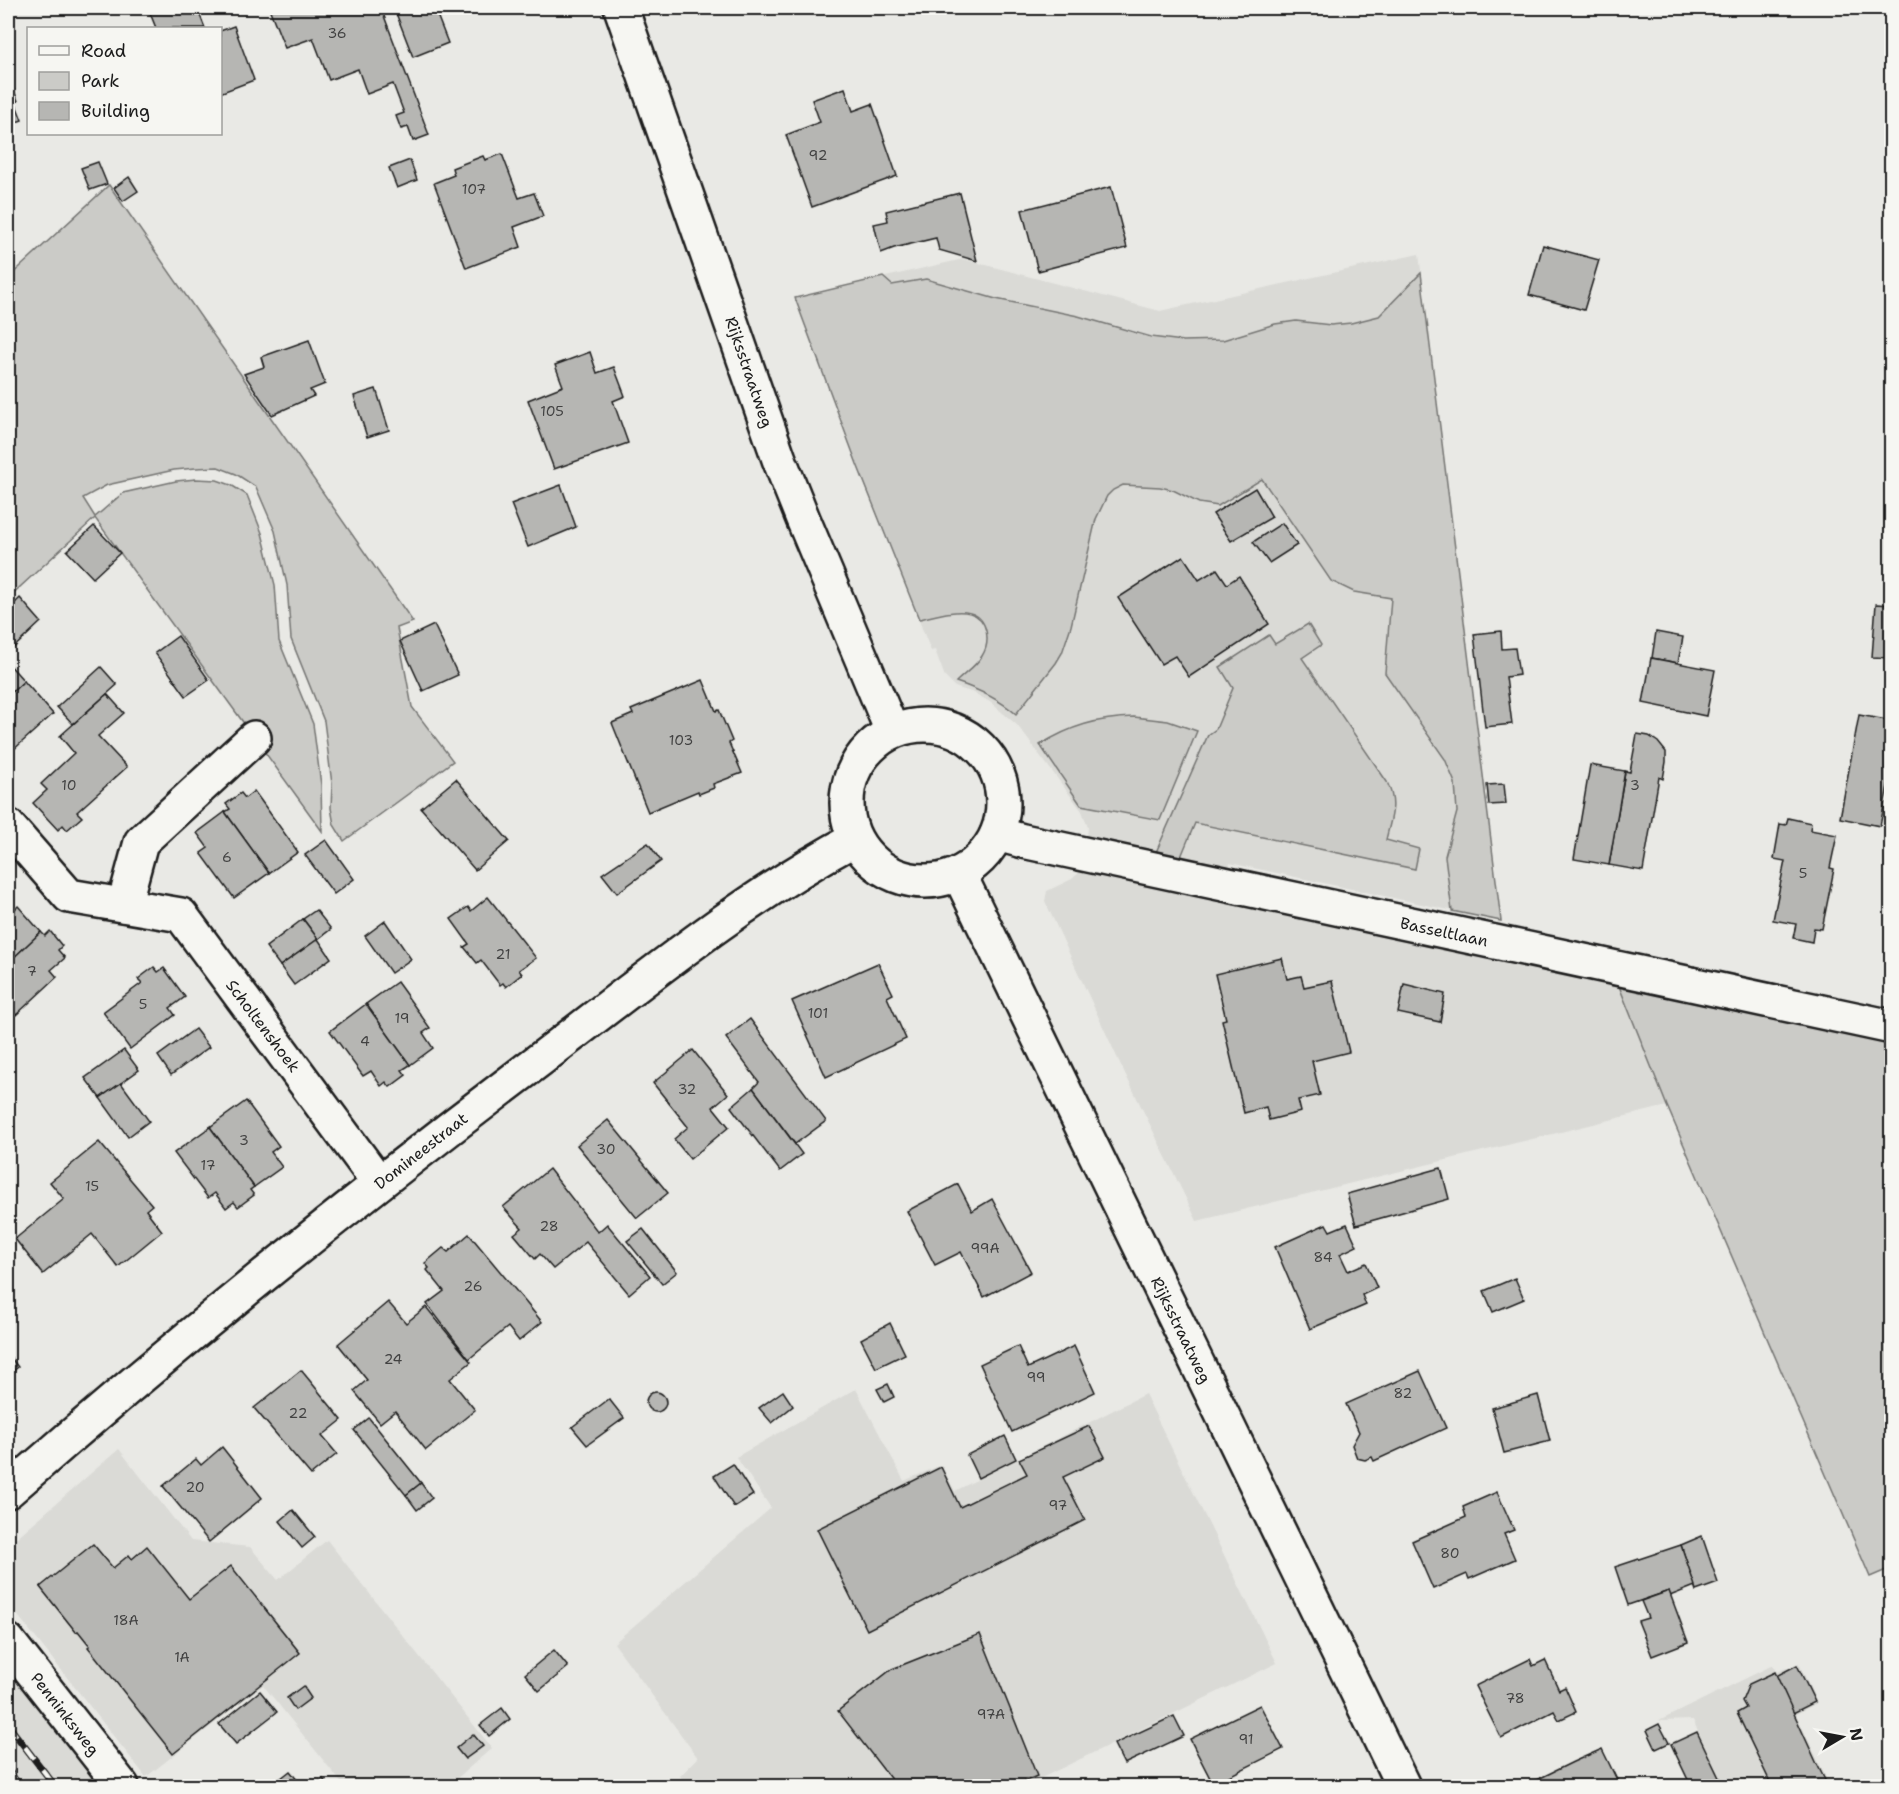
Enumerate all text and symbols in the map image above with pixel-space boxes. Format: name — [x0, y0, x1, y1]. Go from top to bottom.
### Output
house number: 36 — [327, 24, 347, 42]
legend — [27, 27, 222, 135]
text: Road — [81, 39, 126, 63]
text: Park — [81, 69, 120, 93]
text: Building — [81, 99, 150, 123]
house number: 92 — [809, 146, 827, 164]
house number: 107 — [462, 180, 486, 198]
street label: Rijksstraatweg — [720, 314, 778, 430]
house number: 105 — [540, 402, 564, 420]
house number: 103 — [669, 731, 693, 749]
house number: 10 — [61, 776, 77, 794]
house number: 3 — [1630, 776, 1640, 794]
house number: 6 — [222, 848, 232, 866]
house number: 5 — [1799, 864, 1807, 882]
street label: Basseltlaan — [1398, 912, 1490, 952]
house number: 21 — [496, 945, 510, 963]
house number: 7 — [27, 962, 37, 980]
street label: Scholtenshoek — [221, 975, 305, 1077]
house number: 5 — [139, 995, 147, 1013]
house number: 101 — [808, 1004, 828, 1022]
house number: 19 — [394, 1009, 410, 1027]
house number: 4 — [360, 1032, 370, 1050]
house number: 32 — [678, 1080, 696, 1098]
street label: Domineestraat — [370, 1108, 472, 1194]
house number: 3 — [239, 1131, 249, 1149]
house number: 30 — [596, 1140, 616, 1158]
house number: 17 — [201, 1156, 215, 1174]
house number: 15 — [85, 1177, 99, 1195]
house number: 28 — [539, 1217, 559, 1235]
house number: 99A — [970, 1239, 1000, 1257]
house number: 84 — [1313, 1248, 1333, 1266]
street label: Rijksstraatweg — [1146, 1273, 1216, 1387]
house number: 26 — [464, 1277, 483, 1295]
house number: 24 — [384, 1350, 403, 1368]
house number: 99 — [1026, 1368, 1046, 1386]
house number: 82 — [1394, 1384, 1412, 1402]
house number: 22 — [289, 1404, 307, 1422]
house number: 20 — [185, 1478, 205, 1496]
house number: 97 — [1049, 1496, 1067, 1514]
house number: 80 — [1440, 1544, 1460, 1562]
house number: 18A — [113, 1611, 139, 1629]
house number: 1A — [174, 1648, 190, 1666]
street label: Penninksweg — [26, 1668, 104, 1760]
house number: 78 — [1505, 1689, 1525, 1707]
house number: 97A — [977, 1705, 1005, 1723]
north arrow — [1812, 1707, 1872, 1767]
text: N — [1845, 1726, 1868, 1743]
house number: 91 — [1238, 1730, 1254, 1748]

